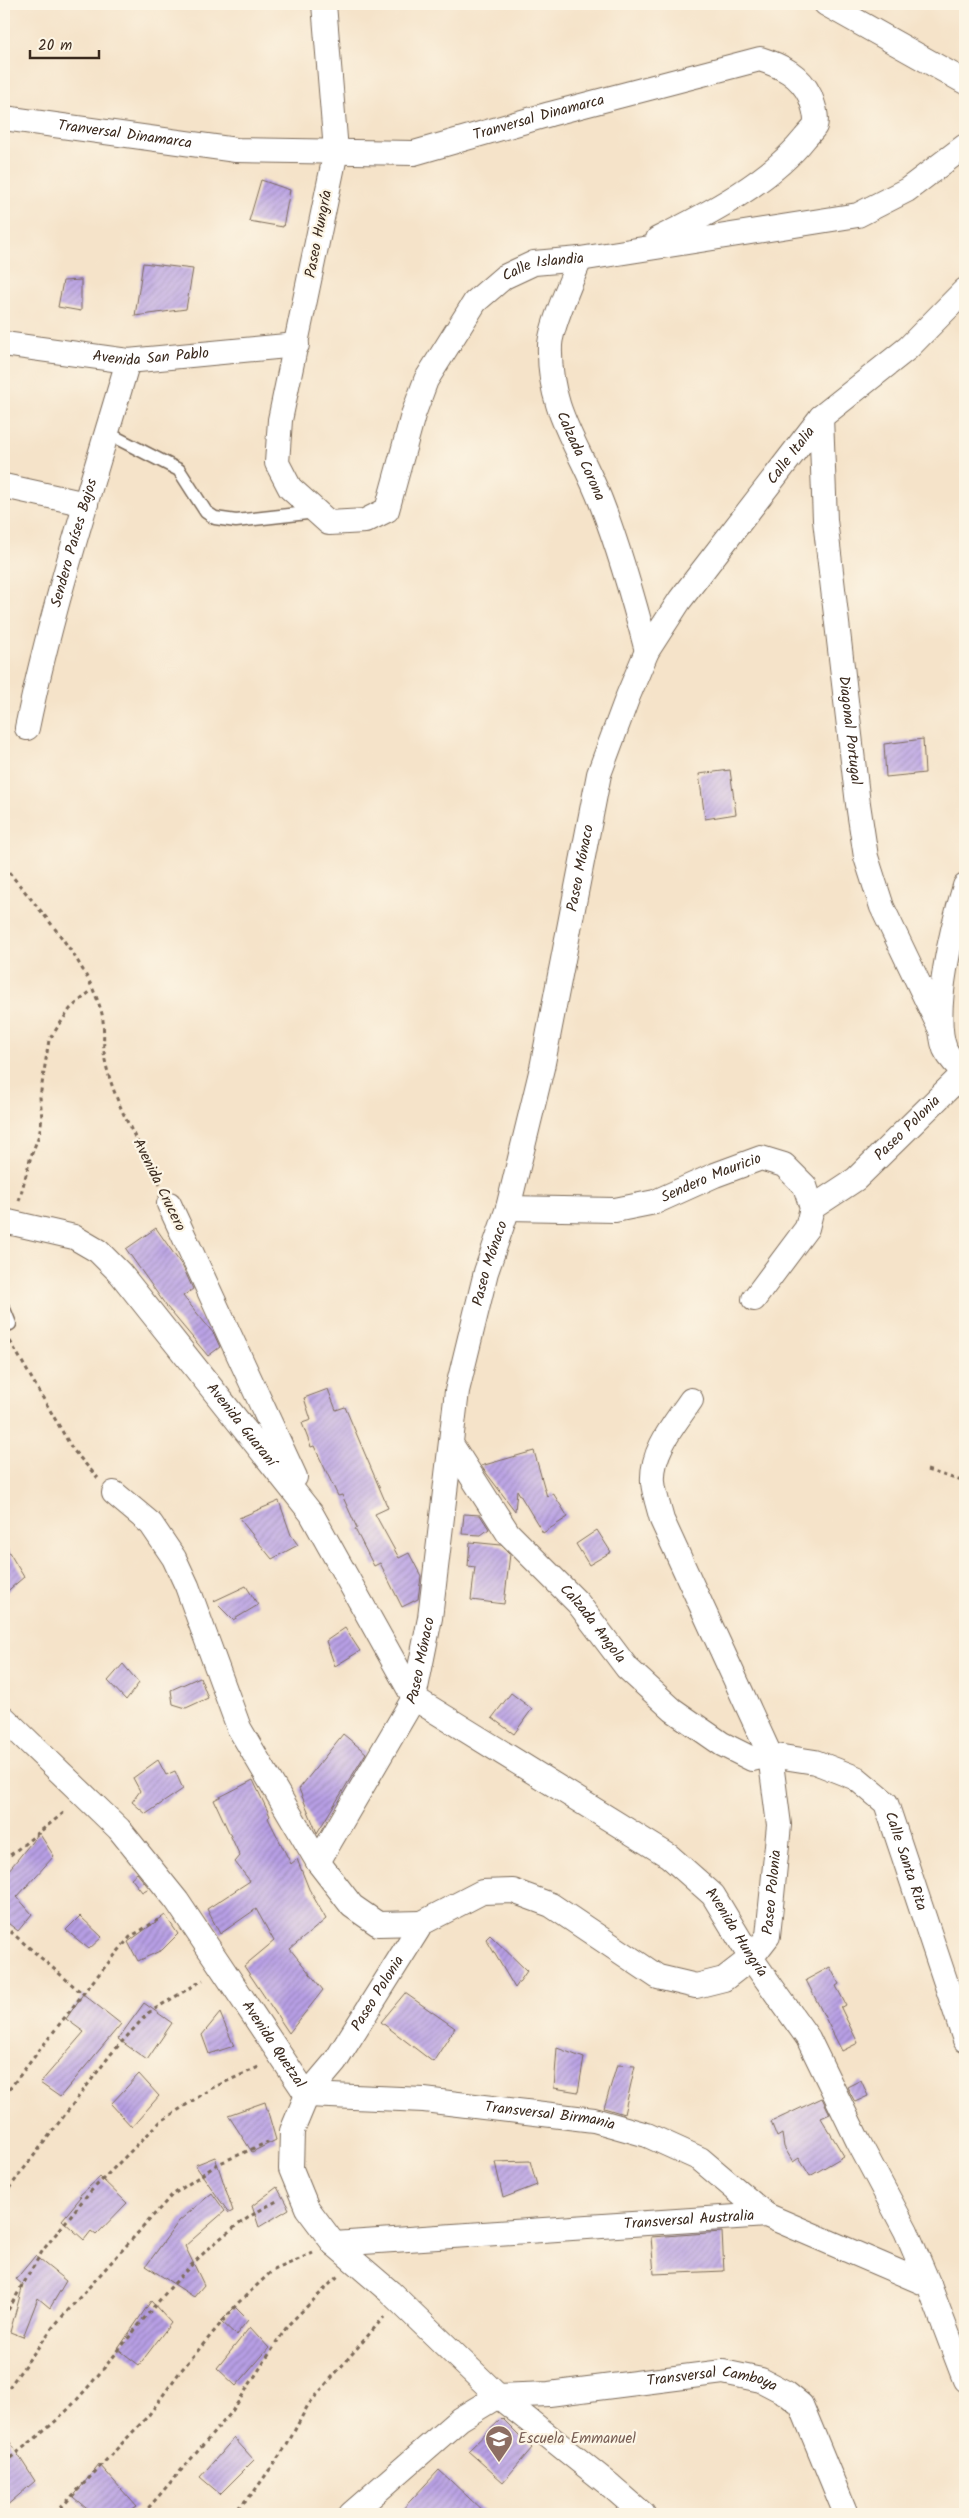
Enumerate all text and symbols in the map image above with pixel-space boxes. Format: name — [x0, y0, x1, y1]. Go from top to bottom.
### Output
scale bar — [30, 28, 99, 60]
text: 20 m — [38, 34, 72, 58]
street label: Tranversal Dinamarca — [470, 88, 607, 147]
street label: Tranversal Dinamarca — [56, 114, 194, 156]
street label: Paseo Hungría — [299, 188, 339, 280]
street label: Calle Islandia — [498, 247, 586, 288]
street label: Avenida San Pablo — [91, 341, 210, 373]
street label: Calzada Corona — [549, 408, 611, 505]
street label: Calle Italia — [761, 421, 822, 490]
street label: Sendero Países Bajos — [45, 475, 104, 610]
street label: Diagonal Portugal — [831, 675, 868, 787]
street label: Paseo Mónaco — [561, 822, 601, 914]
street label: Paseo Polonia — [869, 1090, 946, 1167]
street label: Avenida Crucero — [126, 1135, 192, 1236]
street label: Sendero Mauricio — [657, 1147, 765, 1210]
street label: Paseo Mónaco — [466, 1217, 515, 1309]
street label: Avenida Guaraní — [200, 1378, 283, 1474]
street label: Calzada Angola — [554, 1579, 632, 1669]
street label: Paseo Mónaco — [401, 1615, 442, 1709]
street label: Calle Santa Rita — [878, 1808, 933, 1914]
street label: Paseo Polonia — [756, 1849, 788, 1936]
street label: Avenida Hungría — [700, 1881, 773, 1983]
street label: Paseo Polonia — [345, 1951, 411, 2036]
street label: Avenida Quetzal — [235, 1996, 311, 2093]
street label: Transversal Birmania — [483, 2095, 618, 2137]
street label: Transversal Australia — [623, 2204, 755, 2237]
street label: Transversal Camboya — [645, 2360, 782, 2398]
school or university icon: Escuela Emmanuel — [484, 2424, 514, 2463]
place label: Escuela Emmanuel — [518, 2427, 636, 2451]

